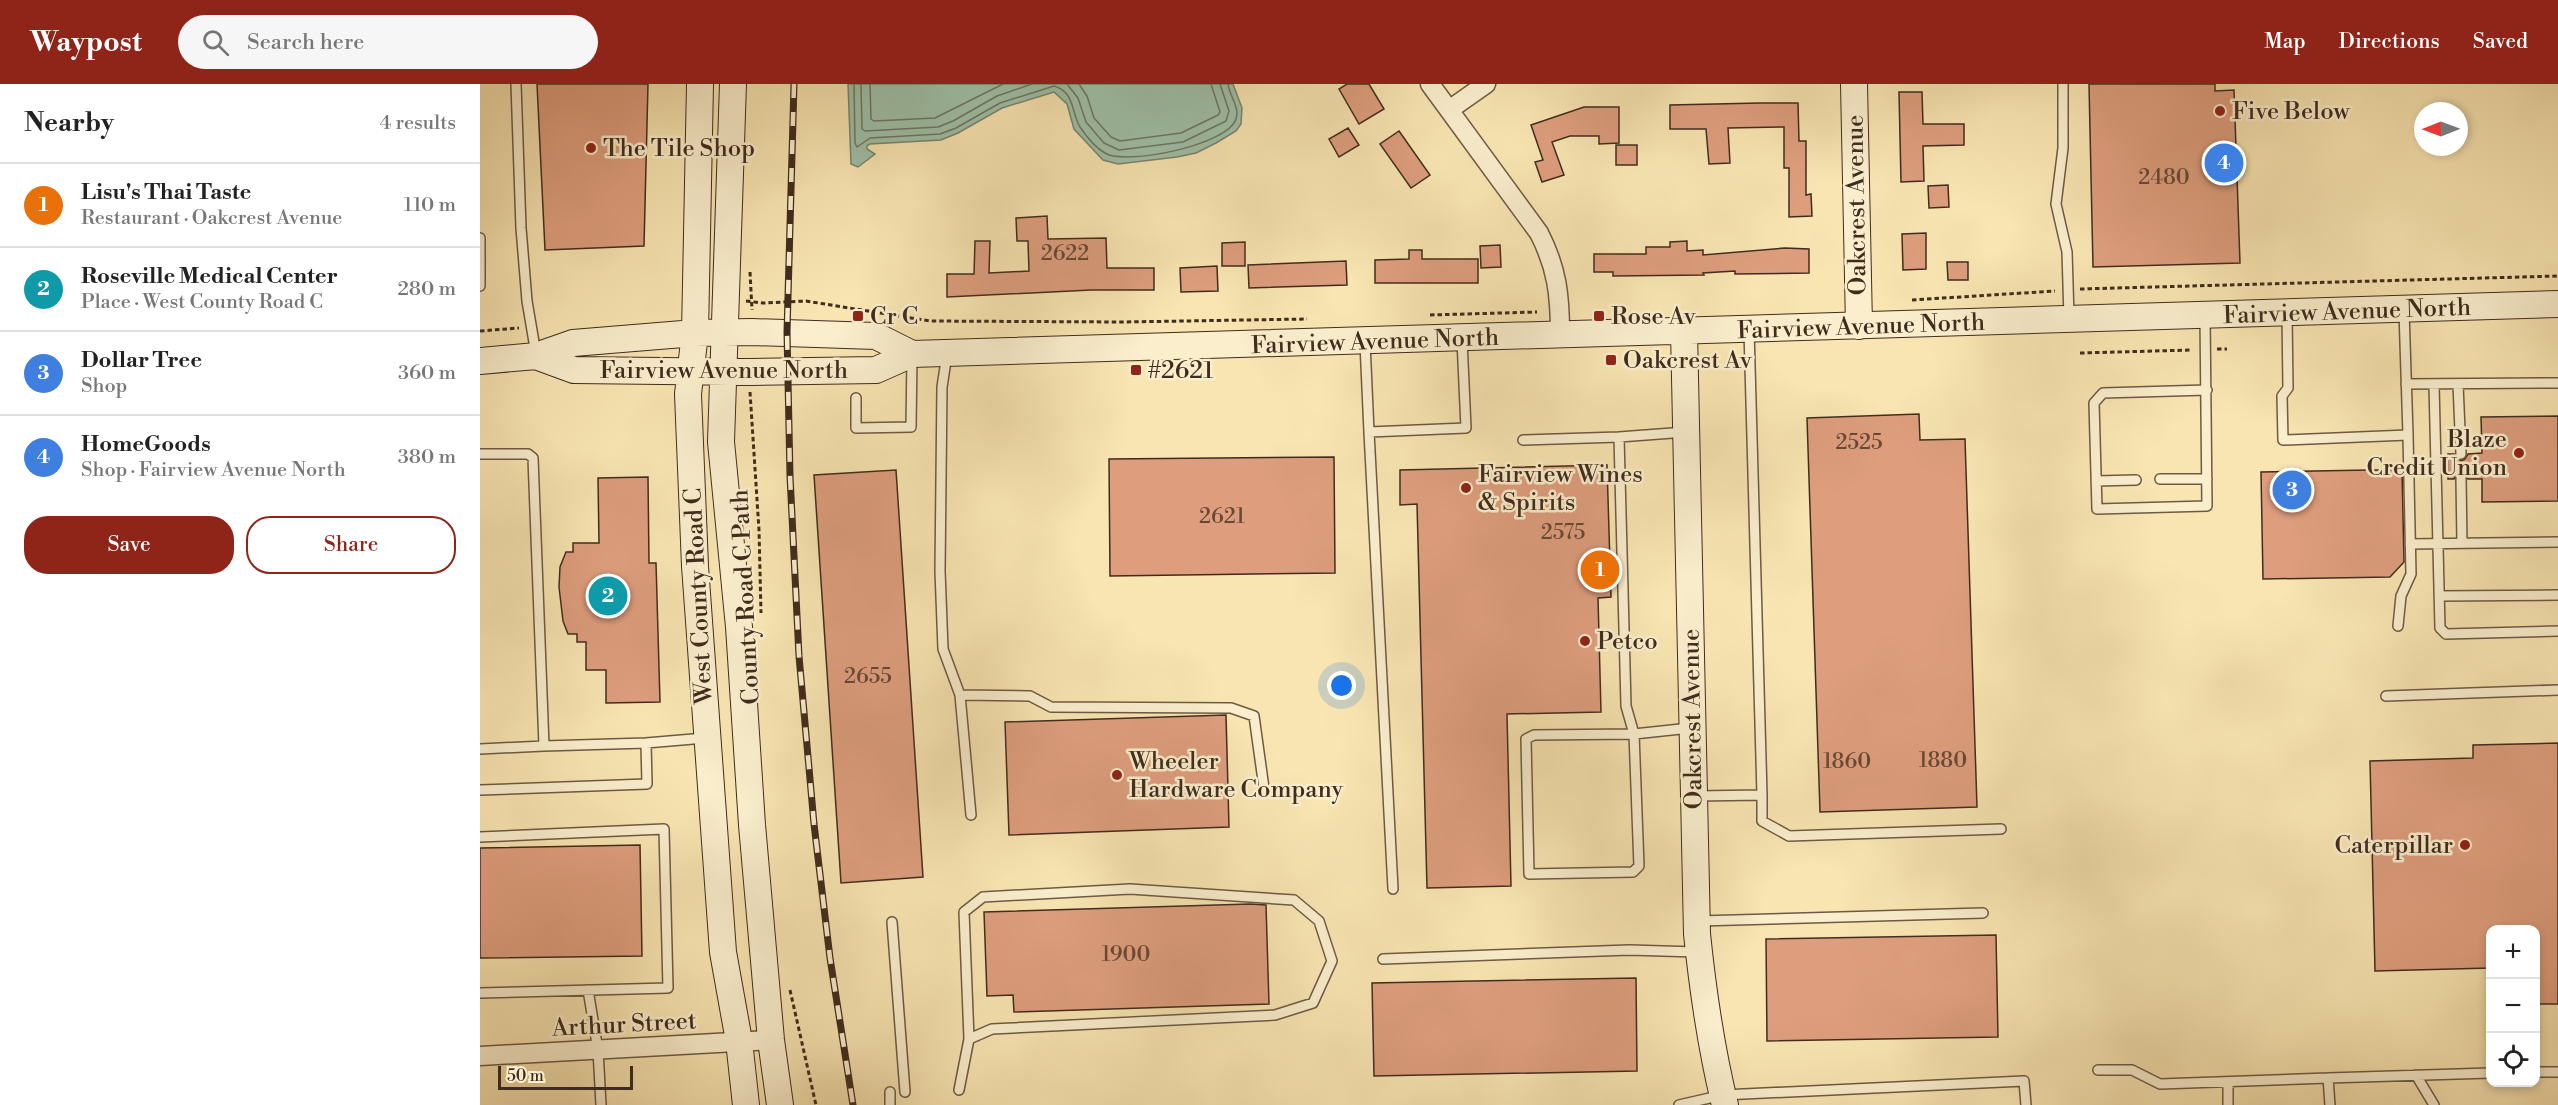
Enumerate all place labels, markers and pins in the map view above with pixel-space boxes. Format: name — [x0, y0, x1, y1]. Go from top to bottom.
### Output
place label: Five Below — [2232, 97, 2351, 127]
marker: Five Below — [2213, 104, 2227, 118]
place label: The Tile Shop — [603, 134, 755, 164]
pin: 4 — [2204, 140, 2244, 185]
marker: The Tile Shop — [584, 141, 598, 155]
place label: Cr C — [870, 302, 918, 332]
place label: Rose Av — [1611, 302, 1697, 332]
marker: Cr C — [851, 309, 865, 323]
marker: Rose Av — [1592, 309, 1606, 323]
place label: Oakcrest Av — [1623, 346, 1753, 376]
marker: Oakcrest Av — [1604, 353, 1618, 367]
place label: #2621 — [1148, 356, 1214, 386]
marker: #2621 — [1129, 363, 1143, 377]
place label: Blaze Credit Union — [2366, 425, 2507, 483]
marker: Blaze Credit Union — [2512, 446, 2526, 460]
place label: Fairview Wines & Spirits — [1478, 460, 1643, 518]
pin: 3 — [2272, 468, 2312, 512]
marker: Fairview Wines & Spirits — [1459, 481, 1473, 495]
pin: 1 — [1580, 548, 1620, 592]
pin: 2 — [588, 574, 628, 618]
place label: Petco — [1597, 627, 1658, 657]
marker: Petco — [1578, 634, 1592, 648]
place label: Wheeler Hardware Company — [1128, 747, 1344, 805]
marker: Wheeler Hardware Company — [1110, 768, 1124, 782]
place label: Caterpillar — [2334, 831, 2453, 861]
marker: Caterpillar — [2458, 838, 2472, 852]

